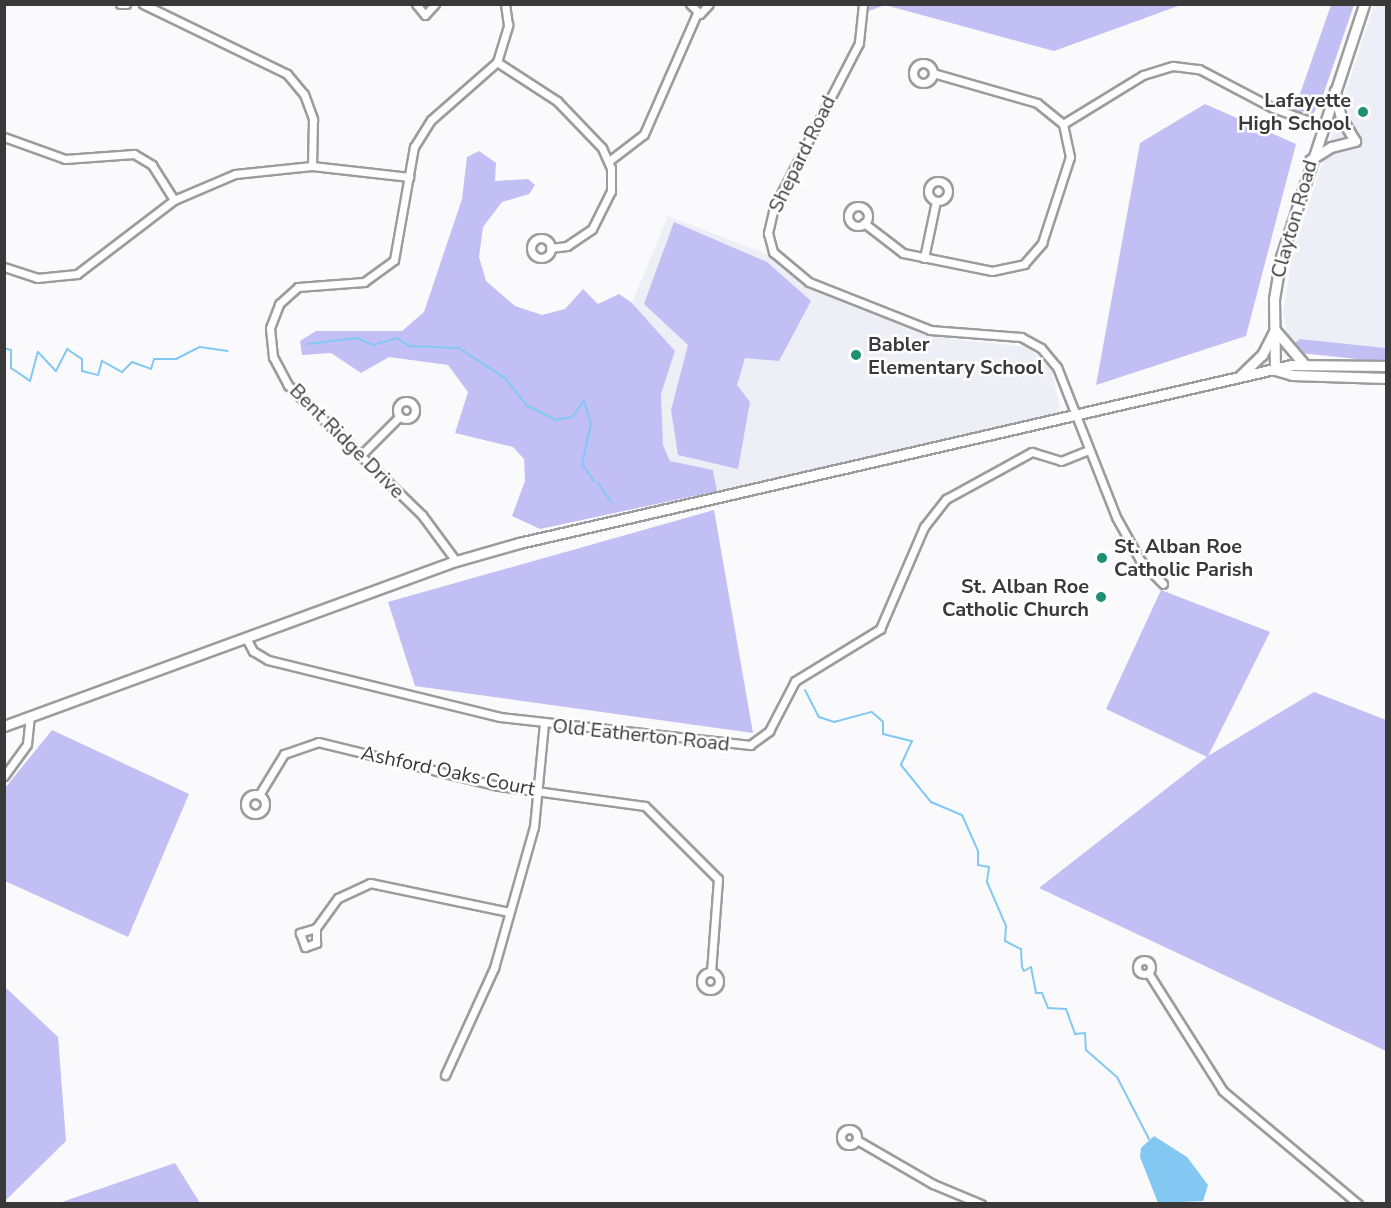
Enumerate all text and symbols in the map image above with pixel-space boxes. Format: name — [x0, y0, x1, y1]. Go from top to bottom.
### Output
place label: Lafayette High School — [1238, 88, 1351, 135]
street label: Shepard Road — [763, 92, 841, 216]
marker: Lafayette High School — [1356, 105, 1370, 119]
street label: Clayton Road — [1266, 157, 1322, 281]
place label: Babler Elementary School — [868, 332, 1043, 379]
marker: Babler Elementary School — [849, 348, 863, 362]
street label: Bent Ridge Drive — [285, 379, 409, 503]
place label: St. Alban Roe Catholic Parish — [1114, 534, 1253, 581]
marker: St. Alban Roe Catholic Parish — [1095, 551, 1109, 565]
place label: St. Alban Roe Catholic Church — [942, 574, 1089, 621]
marker: St. Alban Roe Catholic Church — [1094, 590, 1108, 604]
street label: Old Eatherton Road — [551, 714, 731, 756]
street label: Ashford Oaks Court — [359, 741, 537, 801]

